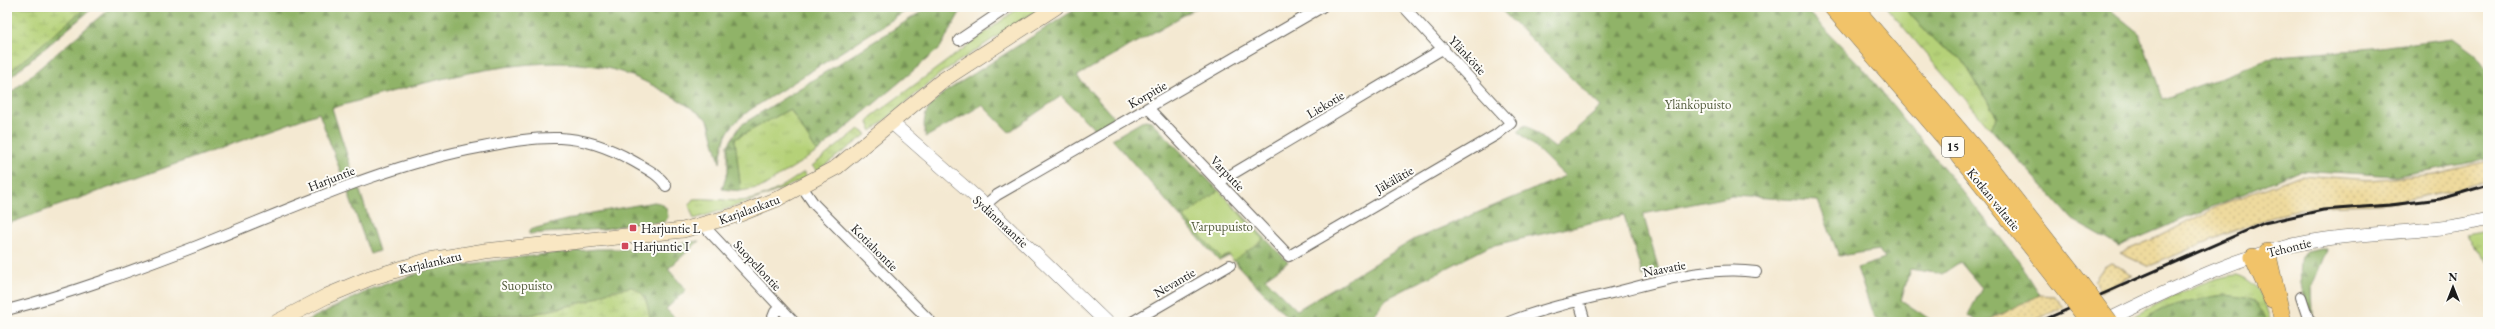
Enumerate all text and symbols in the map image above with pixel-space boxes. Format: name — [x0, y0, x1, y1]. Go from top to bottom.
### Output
street label: Ylänkötie — [1445, 32, 1490, 79]
street label: Korpitie — [1125, 77, 1170, 112]
street label: Liekotie — [1303, 87, 1347, 122]
park label: Ylänköpuisto — [1665, 96, 1731, 113]
road number: 15 — [1942, 137, 1964, 157]
street label: Varputie — [1207, 152, 1249, 195]
street label: Harjuntie — [305, 162, 357, 195]
street label: Jäkälätie — [1371, 162, 1416, 198]
street label: Kotkan valtatie — [1963, 165, 2024, 234]
street label: Karjalankatu — [716, 191, 782, 228]
street label: Sydänmaantie — [969, 191, 1032, 251]
park label: Varpupuisto — [1191, 218, 1253, 235]
place label: Harjuntie L — [641, 220, 701, 237]
street label: Kotiahontie — [847, 220, 902, 275]
marker: Harjuntie L — [628, 223, 638, 233]
street label: Tehontie — [2265, 234, 2313, 261]
street label: Suopellontie — [730, 236, 785, 294]
place label: Harjuntie I — [633, 238, 690, 255]
marker: Harjuntie I — [620, 241, 630, 251]
street label: Karjalankatu — [397, 247, 463, 278]
street label: Naavatie — [1641, 256, 1687, 281]
street label: Nevantie — [1150, 264, 1198, 301]
north arrow — [2433, 267, 2473, 307]
text: N — [2449, 270, 2458, 284]
park label: Suopuisto — [502, 277, 552, 294]

